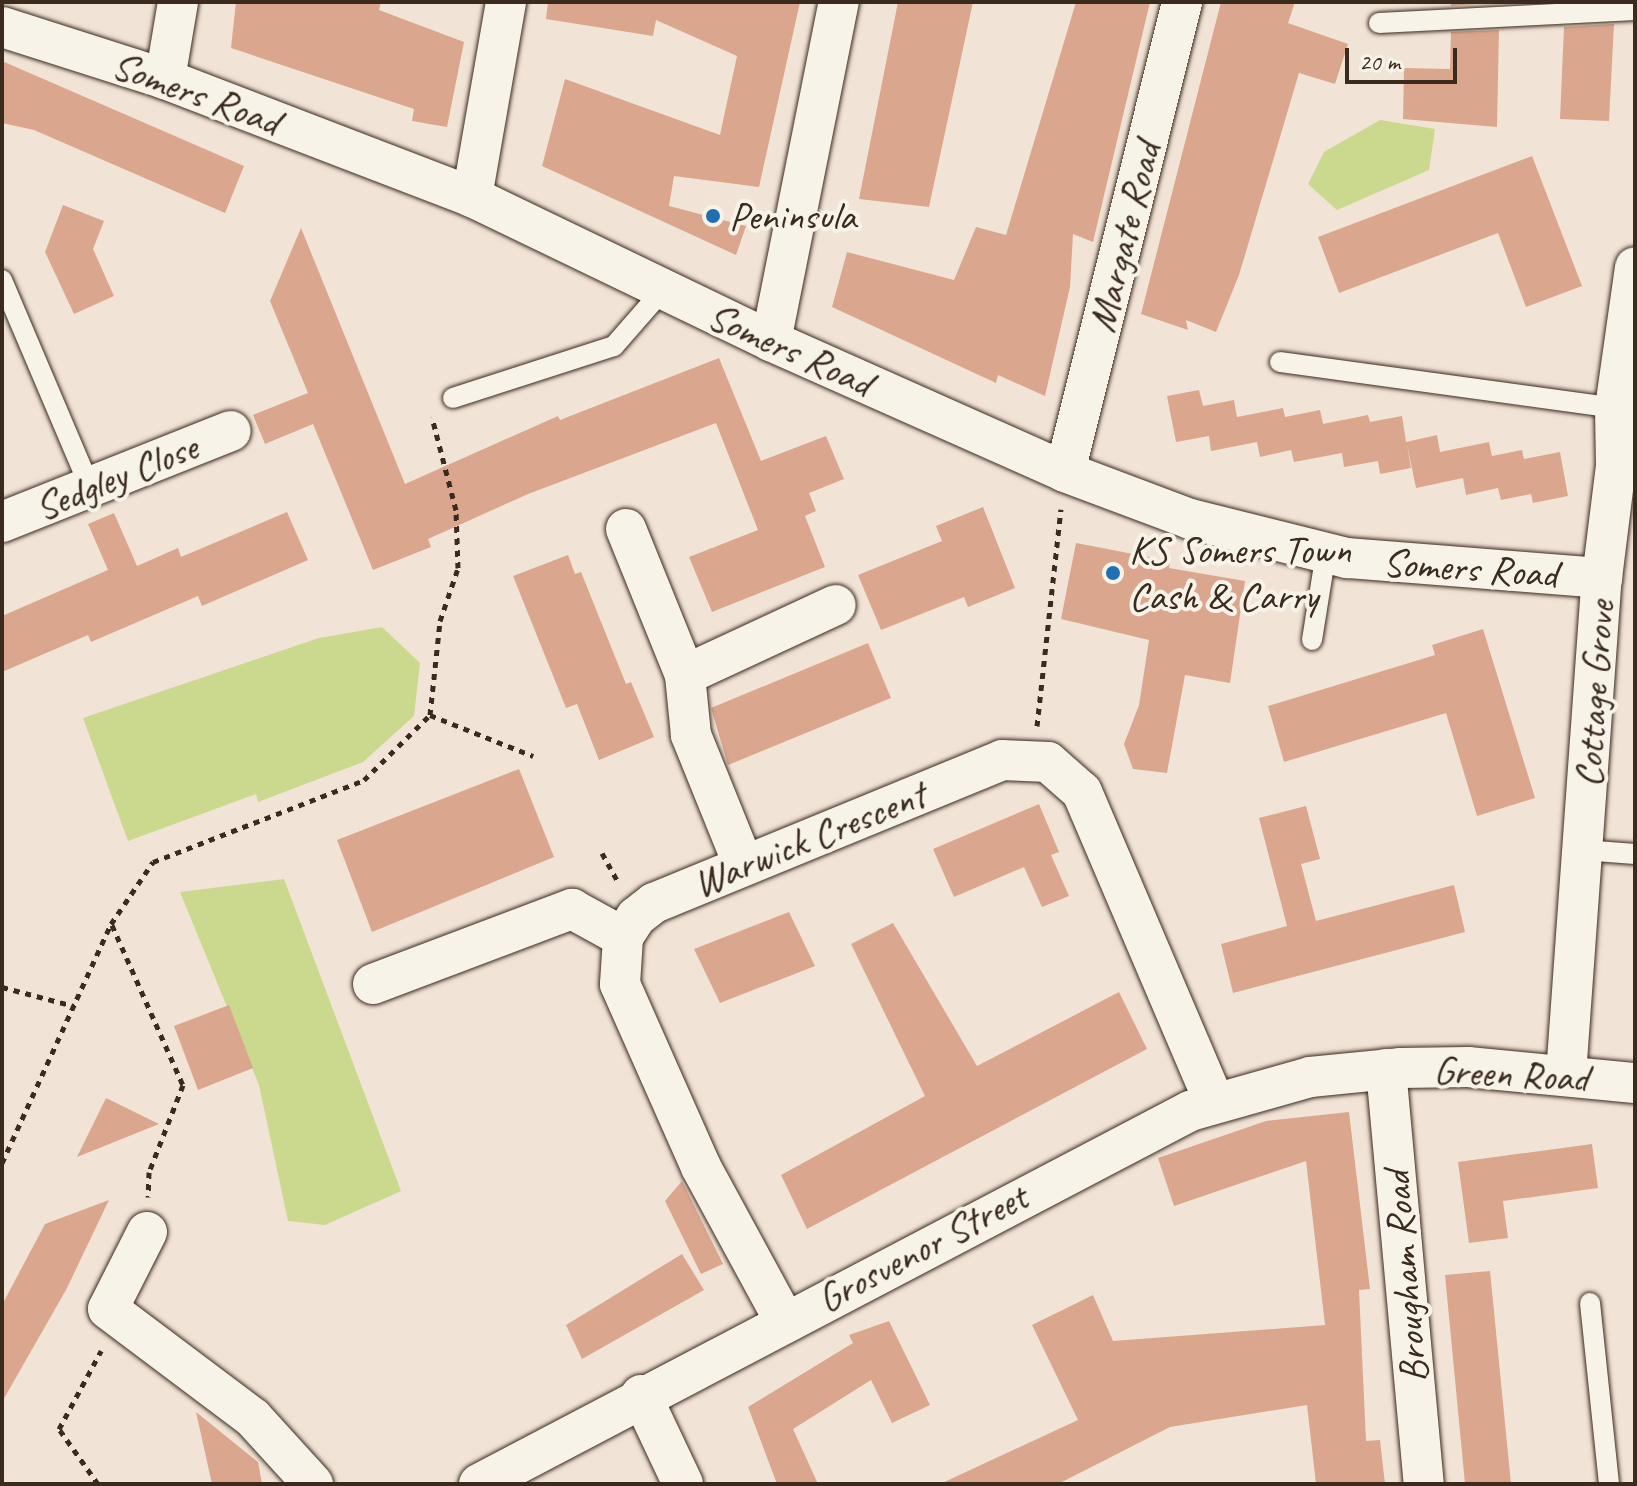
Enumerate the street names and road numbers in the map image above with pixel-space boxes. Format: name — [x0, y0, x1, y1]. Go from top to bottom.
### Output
street label: Somers Road — [106, 41, 286, 145]
street label: Margate Road — [1077, 137, 1171, 337]
street label: Somers Road — [701, 292, 879, 406]
street label: Sedgley Close — [28, 423, 204, 531]
street label: Somers Road — [1382, 538, 1558, 598]
street label: Cottage Grove — [1564, 599, 1624, 789]
street label: Warwick Crescent — [685, 770, 933, 908]
street label: Green Road — [1433, 1046, 1589, 1102]
street label: Brougham Road — [1372, 1169, 1438, 1385]
street label: Grosvenor Street — [809, 1173, 1035, 1323]

